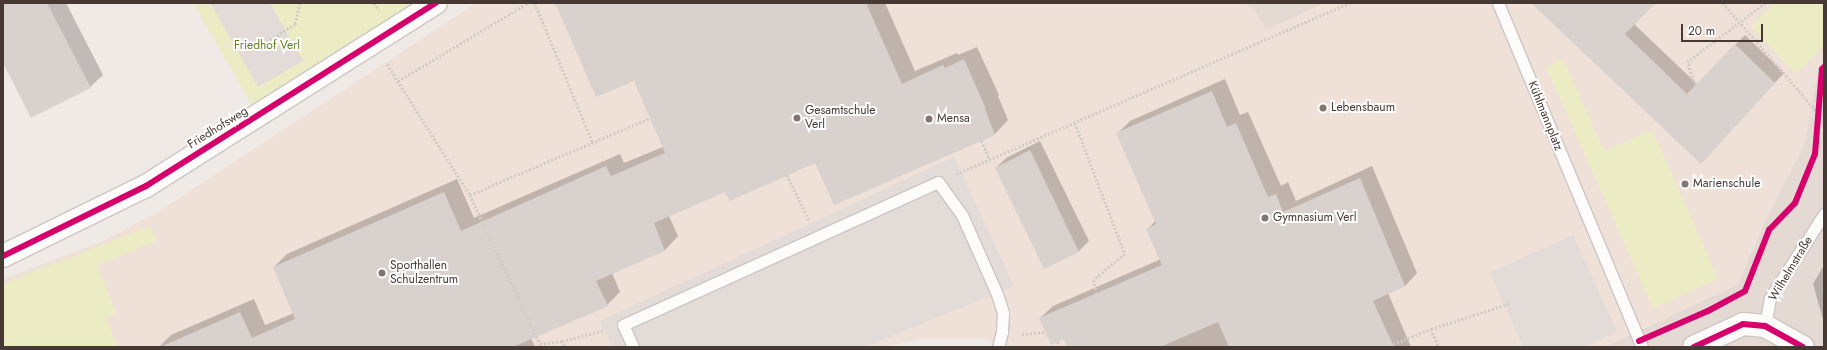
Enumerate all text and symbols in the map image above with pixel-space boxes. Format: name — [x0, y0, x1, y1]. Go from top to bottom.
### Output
scale bar — [1683, 16, 1765, 42]
text: 20 m — [1688, 22, 1715, 40]
park label: Friedhof Verl — [234, 39, 300, 53]
street label: Kühlmannplatz — [1525, 79, 1565, 153]
place label: Lebensbaum — [1331, 101, 1395, 115]
marker: Lebensbaum — [1318, 103, 1328, 113]
street label: Friedhofsweg — [185, 104, 251, 152]
place label: Gesamtschule Verl — [805, 104, 875, 132]
place label: Mensa — [937, 112, 970, 126]
marker: Gesamtschule Verl — [792, 113, 802, 123]
marker: Mensa — [924, 114, 934, 124]
place label: Marienschule — [1693, 177, 1760, 191]
marker: Marienschule — [1680, 179, 1690, 189]
place label: Gymnasium Verl — [1273, 211, 1356, 225]
marker: Gymnasium Verl — [1260, 213, 1270, 223]
street label: Wilhelmstraße — [1766, 234, 1816, 304]
place label: Sporthallen Schulzentrum — [390, 259, 458, 287]
marker: Sporthallen Schulzentrum — [377, 268, 387, 278]

